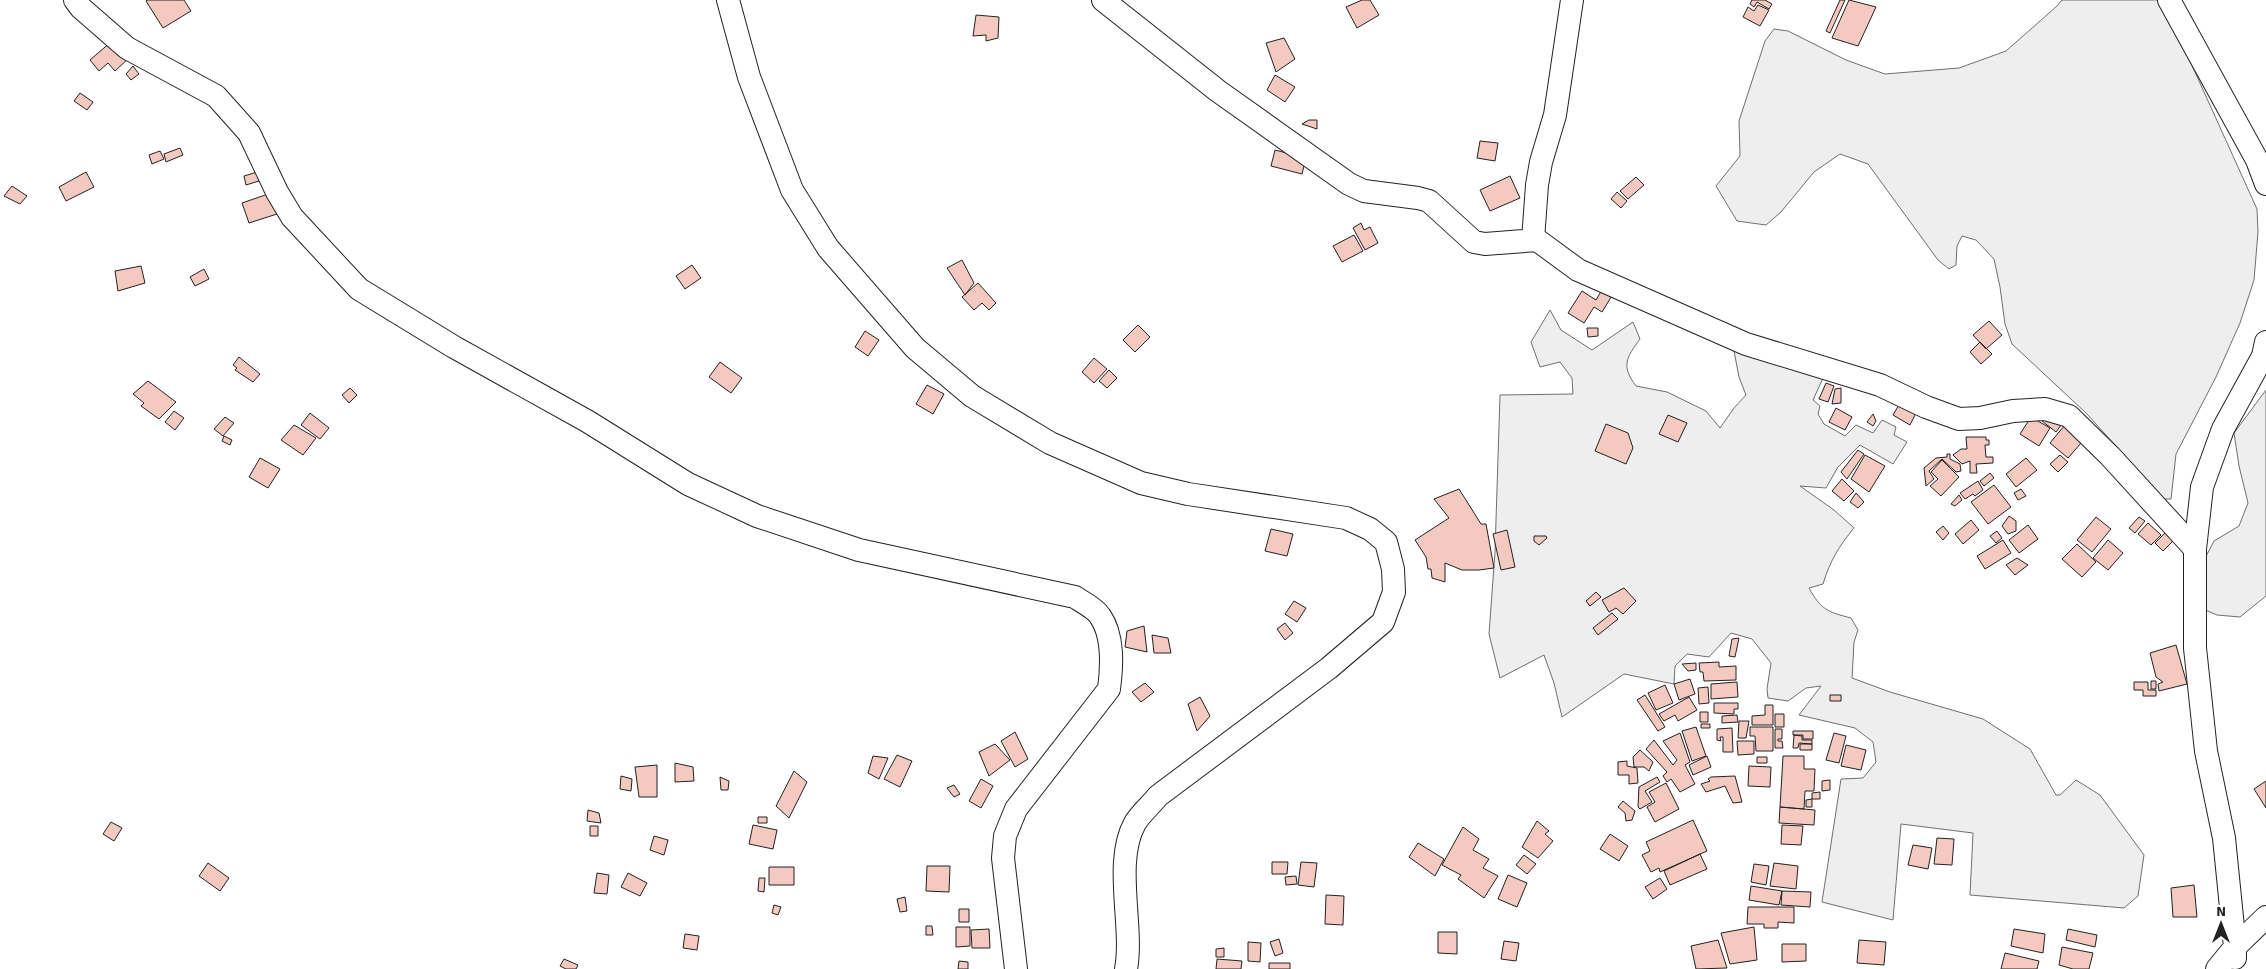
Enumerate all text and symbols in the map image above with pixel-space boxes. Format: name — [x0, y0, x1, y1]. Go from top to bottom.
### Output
north arrow — [2196, 899, 2246, 949]
text: N — [2216, 903, 2226, 920]

